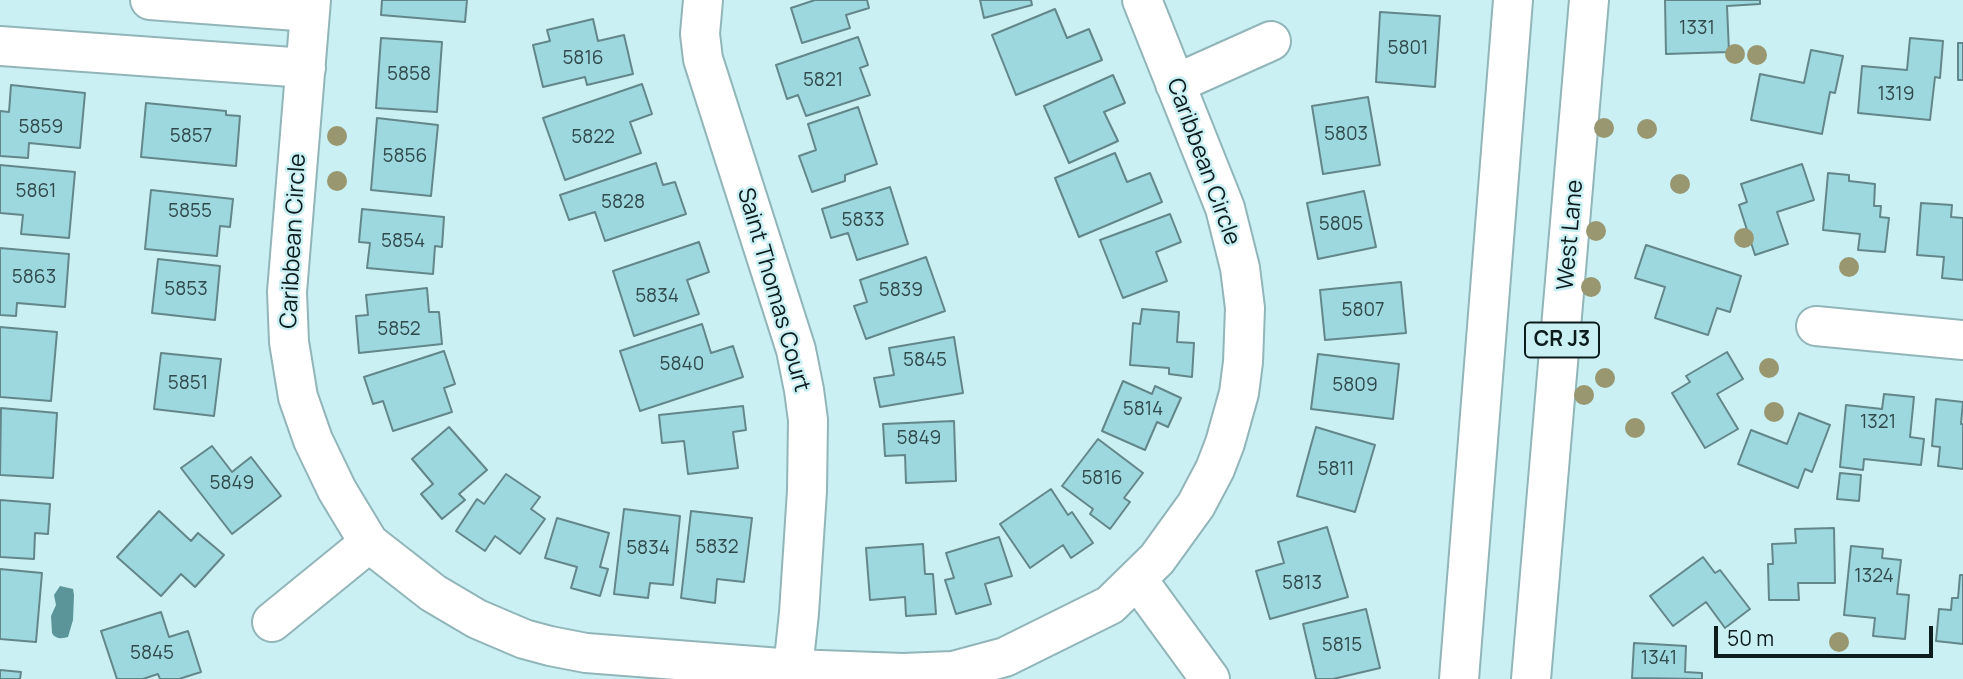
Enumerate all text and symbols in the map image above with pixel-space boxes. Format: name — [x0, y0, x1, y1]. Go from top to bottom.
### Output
house number: 1331 — [1679, 18, 1715, 40]
house number: 5801 — [1387, 38, 1429, 60]
house number: 5816 — [562, 48, 604, 70]
house number: 5858 — [387, 64, 431, 86]
house number: 5821 — [803, 70, 843, 92]
street label: Caribbean Circle — [1160, 75, 1246, 249]
house number: 1319 — [1877, 84, 1915, 106]
house number: 5859 — [19, 117, 63, 139]
house number: 5803 — [1324, 124, 1368, 146]
house number: 5857 — [170, 126, 212, 148]
house number: 5822 — [571, 127, 615, 149]
house number: 5856 — [383, 146, 427, 168]
street label: Caribbean Circle — [276, 153, 312, 329]
street label: West Lane — [1552, 179, 1590, 291]
house number: 5861 — [16, 181, 56, 203]
street label: Saint Thomas Court — [731, 185, 815, 395]
house number: 5828 — [601, 192, 645, 214]
house number: 5855 — [168, 201, 212, 223]
house number: 5833 — [841, 210, 885, 232]
house number: 5805 — [1319, 214, 1363, 236]
house number: 5854 — [381, 231, 425, 253]
house number: 5863 — [12, 267, 56, 289]
house number: 5853 — [164, 279, 208, 301]
house number: 5839 — [879, 280, 923, 302]
house number: 5834 — [635, 286, 679, 308]
house number: 5807 — [1341, 300, 1385, 322]
house number: 5852 — [377, 319, 421, 341]
road number: CR J3 — [1525, 322, 1599, 358]
house number: 5845 — [903, 350, 947, 372]
house number: 5840 — [660, 354, 704, 376]
house number: 5851 — [168, 373, 208, 395]
house number: 5809 — [1332, 375, 1378, 397]
house number: 5814 — [1123, 399, 1163, 421]
house number: 1321 — [1860, 412, 1896, 434]
house number: 5849 — [897, 428, 941, 450]
house number: 5811 — [1318, 459, 1354, 481]
house number: 5816 — [1081, 468, 1123, 490]
house number: 5849 — [210, 473, 254, 495]
house number: 5832 — [695, 537, 739, 559]
house number: 5834 — [626, 538, 670, 560]
house number: 1324 — [1854, 566, 1894, 588]
house number: 5813 — [1282, 573, 1322, 595]
scale bar — [1718, 612, 1937, 656]
text: 50 m — [1727, 624, 1774, 652]
house number: 5815 — [1322, 635, 1362, 657]
house number: 5845 — [130, 643, 174, 665]
house number: 1341 — [1641, 648, 1677, 670]

